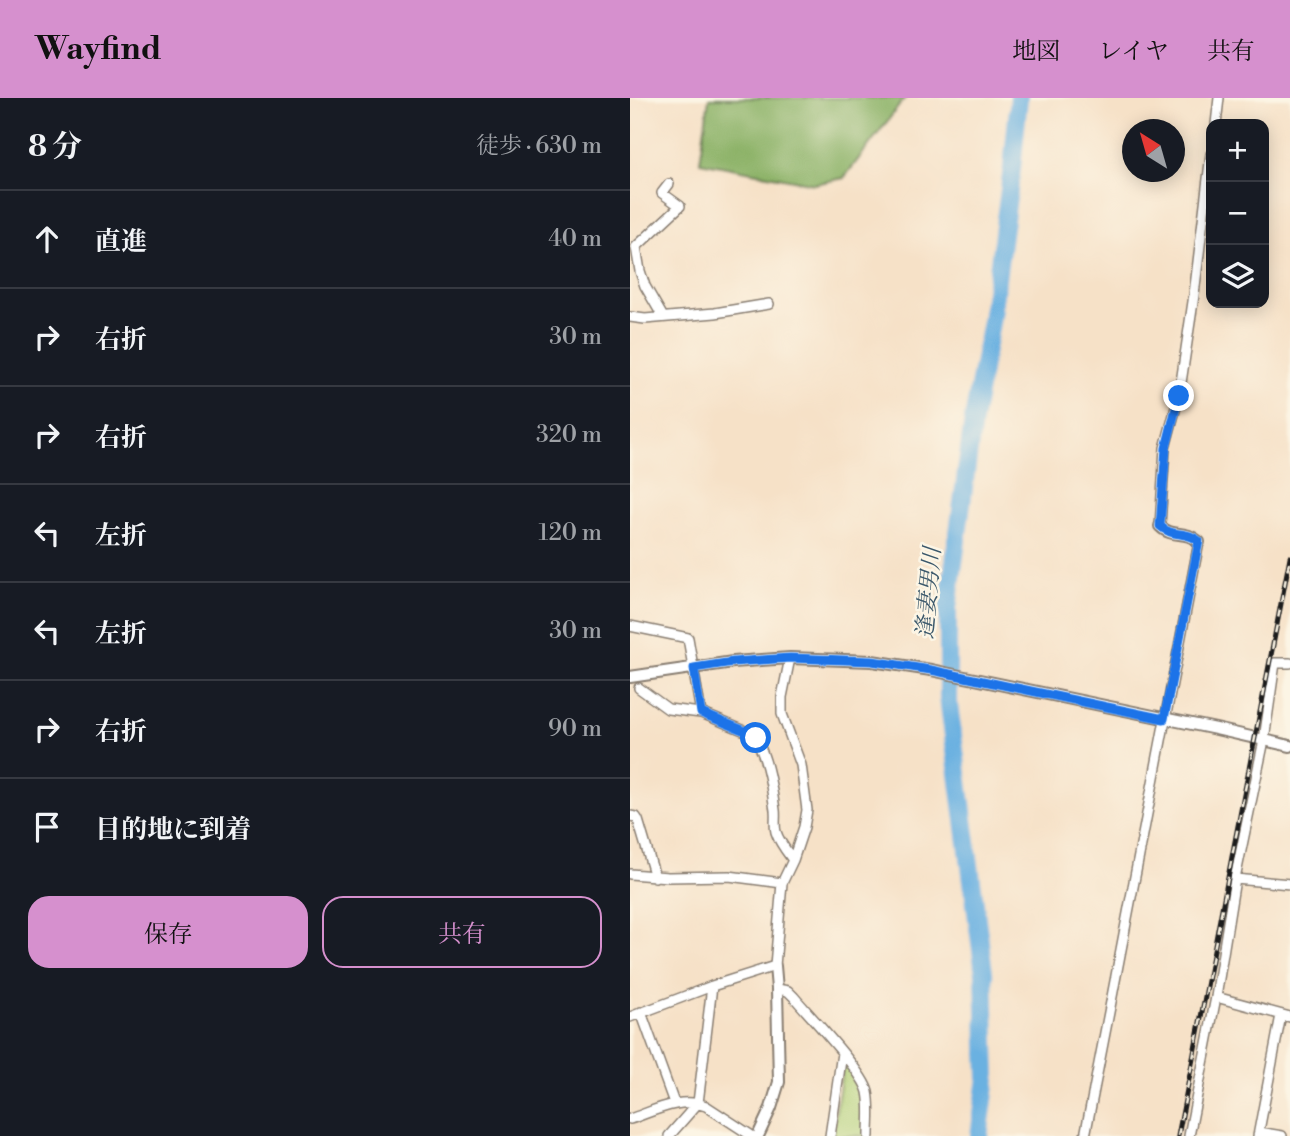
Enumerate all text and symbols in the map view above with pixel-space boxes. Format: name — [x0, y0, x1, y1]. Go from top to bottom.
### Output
text: Wayfind — [35, 29, 162, 70]
text: 地図 — [1012, 37, 1060, 67]
text: レイヤ — [1098, 37, 1169, 67]
text: 共有 — [1207, 37, 1255, 67]
north arrow — [1122, 119, 1185, 182]
map controls — [1206, 119, 1269, 308]
button: + — [1206, 119, 1269, 182]
text: 8 分 — [28, 128, 82, 166]
text: 徒歩 · 630 m — [476, 132, 602, 160]
button: − — [1206, 182, 1269, 245]
icon: ahead — [28, 220, 66, 258]
text: 40 m — [548, 225, 602, 253]
text: 直進 — [95, 226, 147, 258]
button: layers — [1206, 245, 1269, 308]
icon: right — [28, 318, 66, 356]
text: 30 m — [549, 323, 602, 351]
text: 右折 — [95, 324, 147, 356]
route end — [1163, 380, 1194, 411]
icon: right — [28, 416, 66, 454]
text: 320 m — [536, 421, 602, 449]
text: 右折 — [95, 422, 147, 454]
icon: left — [28, 514, 66, 552]
text: 120 m — [538, 519, 602, 547]
text: 左折 — [95, 520, 147, 552]
water label: 逢妻男川 — [911, 543, 947, 640]
icon: left — [28, 612, 66, 650]
text: 30 m — [549, 617, 602, 645]
text: 左折 — [95, 618, 147, 650]
icon: right — [28, 710, 66, 748]
text: 90 m — [548, 715, 602, 743]
text: 右折 — [95, 716, 147, 748]
route start — [740, 722, 771, 753]
icon: arrive — [28, 808, 66, 846]
text: 目的地に到着 — [95, 814, 251, 846]
button: 保存 — [28, 896, 308, 968]
button: 共有 — [322, 896, 602, 968]

